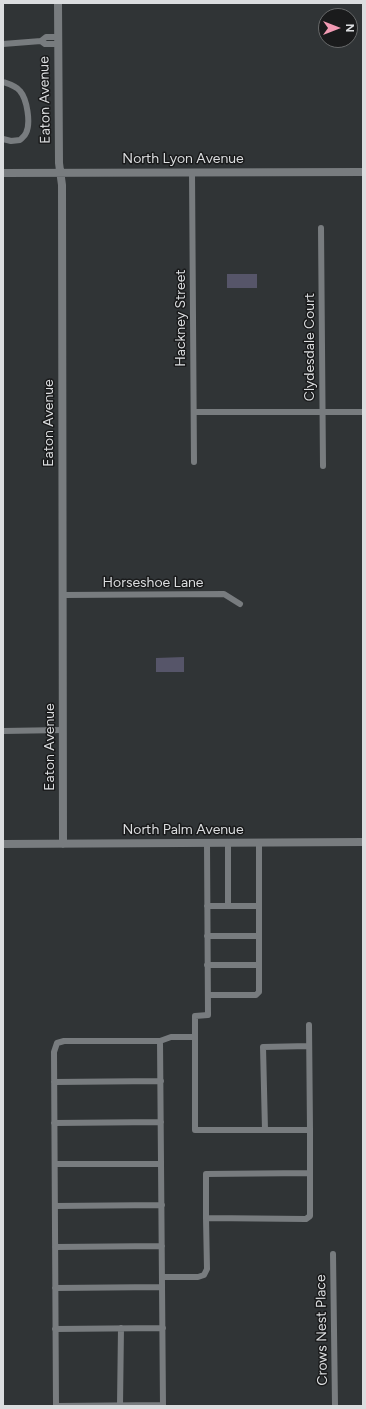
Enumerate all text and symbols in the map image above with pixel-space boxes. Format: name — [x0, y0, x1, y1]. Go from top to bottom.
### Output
north arrow — [318, 8, 358, 48]
text: N — [343, 24, 356, 32]
street label: Eaton Avenue — [36, 56, 54, 144]
street label: North Lyon Avenue — [122, 151, 244, 167]
street label: Hackney Street — [173, 269, 189, 367]
street label: Clydesdale Court — [302, 293, 318, 401]
street label: Eaton Avenue — [41, 379, 57, 467]
street label: Horseshoe Lane — [103, 575, 203, 591]
street label: Eaton Avenue — [42, 703, 58, 791]
street label: North Palm Avenue — [122, 822, 244, 838]
street label: Crows Nest Place — [313, 1274, 331, 1386]

